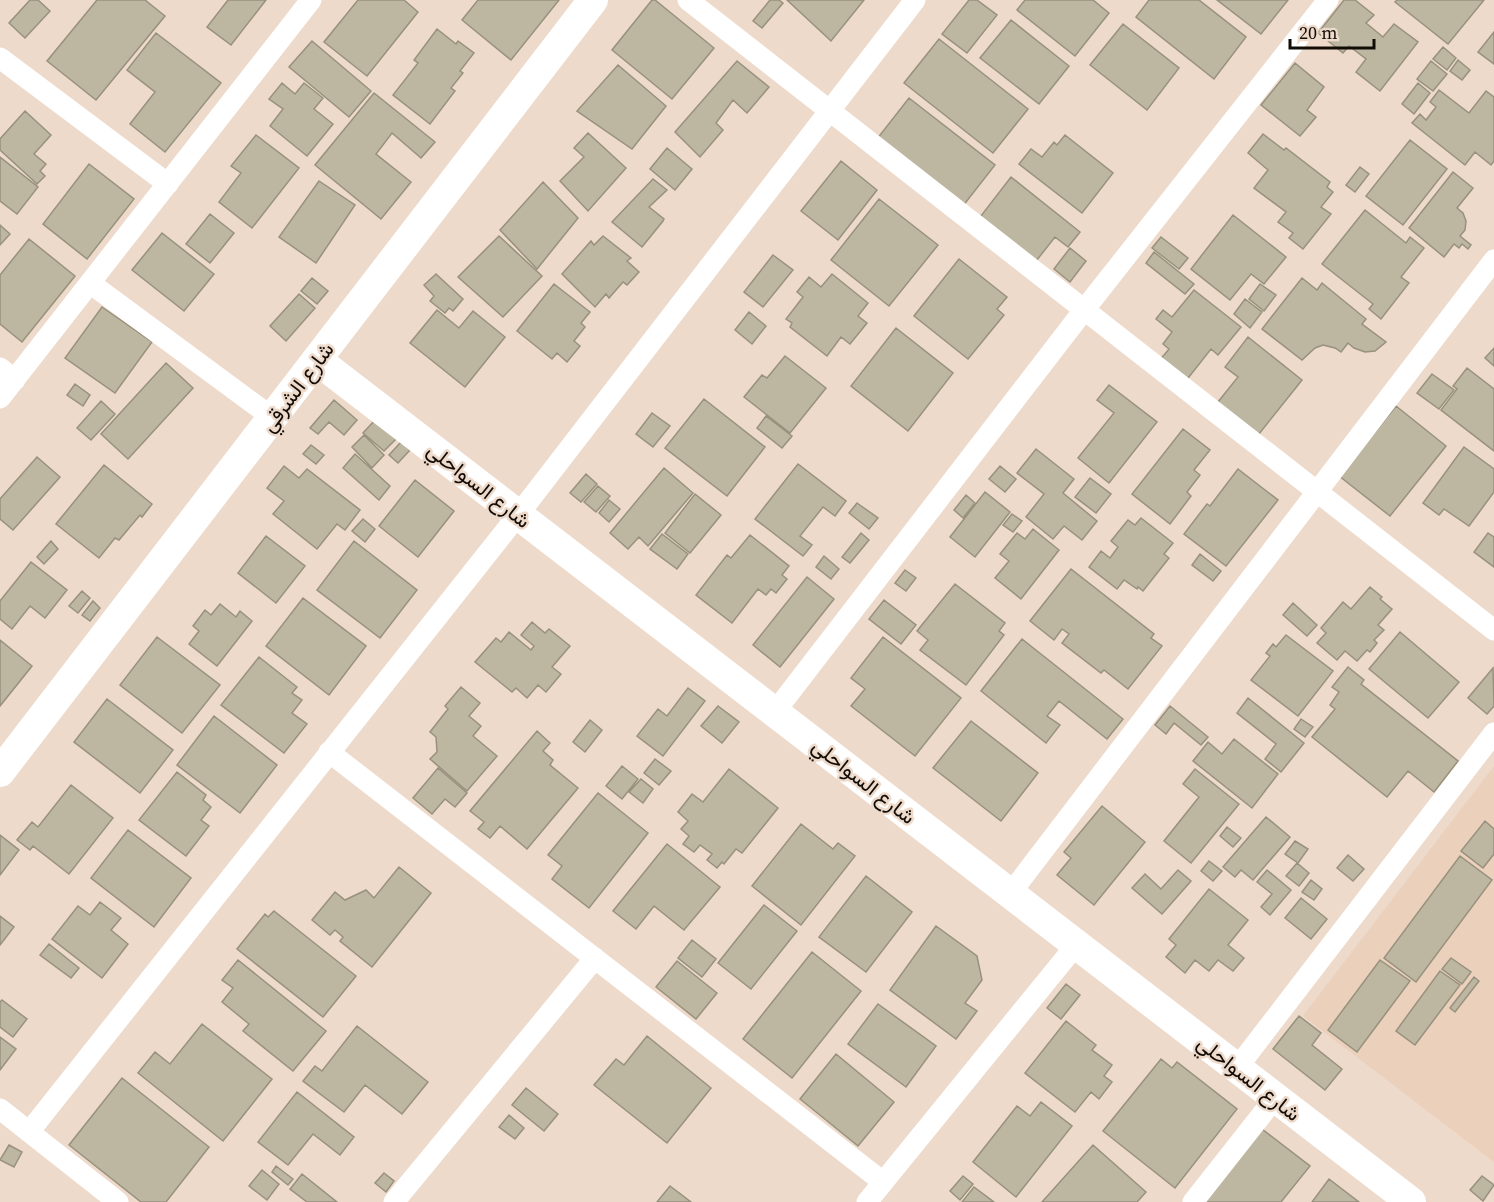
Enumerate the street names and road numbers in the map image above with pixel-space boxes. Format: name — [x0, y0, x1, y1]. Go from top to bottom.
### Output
street label: شارع الشرقي — [254, 336, 343, 440]
street label: شارع السواحلي — [419, 435, 537, 537]
street label: شارع السواحلي — [804, 731, 922, 833]
street label: شارع السواحلي — [1189, 1028, 1307, 1130]

